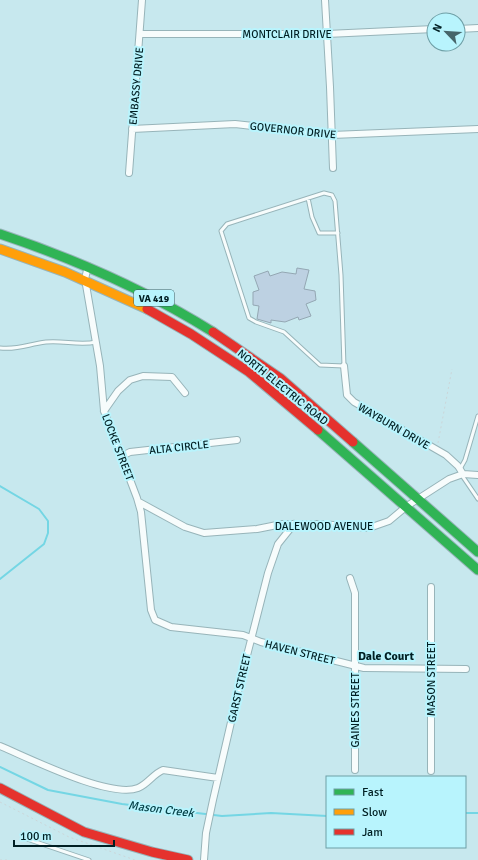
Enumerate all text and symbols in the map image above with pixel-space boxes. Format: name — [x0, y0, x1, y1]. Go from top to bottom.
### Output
north arrow — [426, 12, 466, 52]
text: N — [430, 22, 445, 34]
street label: MONTCLAIR DRIVE — [242, 28, 332, 41]
street label: EMBASSY DRIVE — [127, 47, 146, 126]
street label: GOVERNOR DRIVE — [249, 120, 337, 141]
road number: VA 419 — [134, 290, 174, 306]
street label: NORTH ELECTRIC ROAD — [235, 347, 331, 428]
street label: WAYBURN DRIVE — [356, 401, 432, 452]
street label: LOCKE STREET — [99, 412, 136, 483]
street label: ALTA CIRCLE — [149, 438, 210, 457]
street label: DALEWOOD AVENUE — [275, 520, 373, 533]
street label: HAVEN STREET — [264, 638, 337, 668]
street label: MASON STREET — [425, 641, 438, 716]
district label: Dale Court — [358, 649, 415, 664]
street label: GARST STREET — [225, 652, 254, 724]
street label: GAINES STREET — [349, 672, 362, 747]
legend — [326, 776, 466, 848]
text: Fast — [362, 785, 383, 800]
water label: Mason Creek — [127, 798, 196, 821]
text: Slow — [362, 805, 387, 820]
scale bar — [14, 822, 114, 848]
text: Jam — [362, 825, 383, 840]
text: 100 m — [20, 829, 52, 844]

